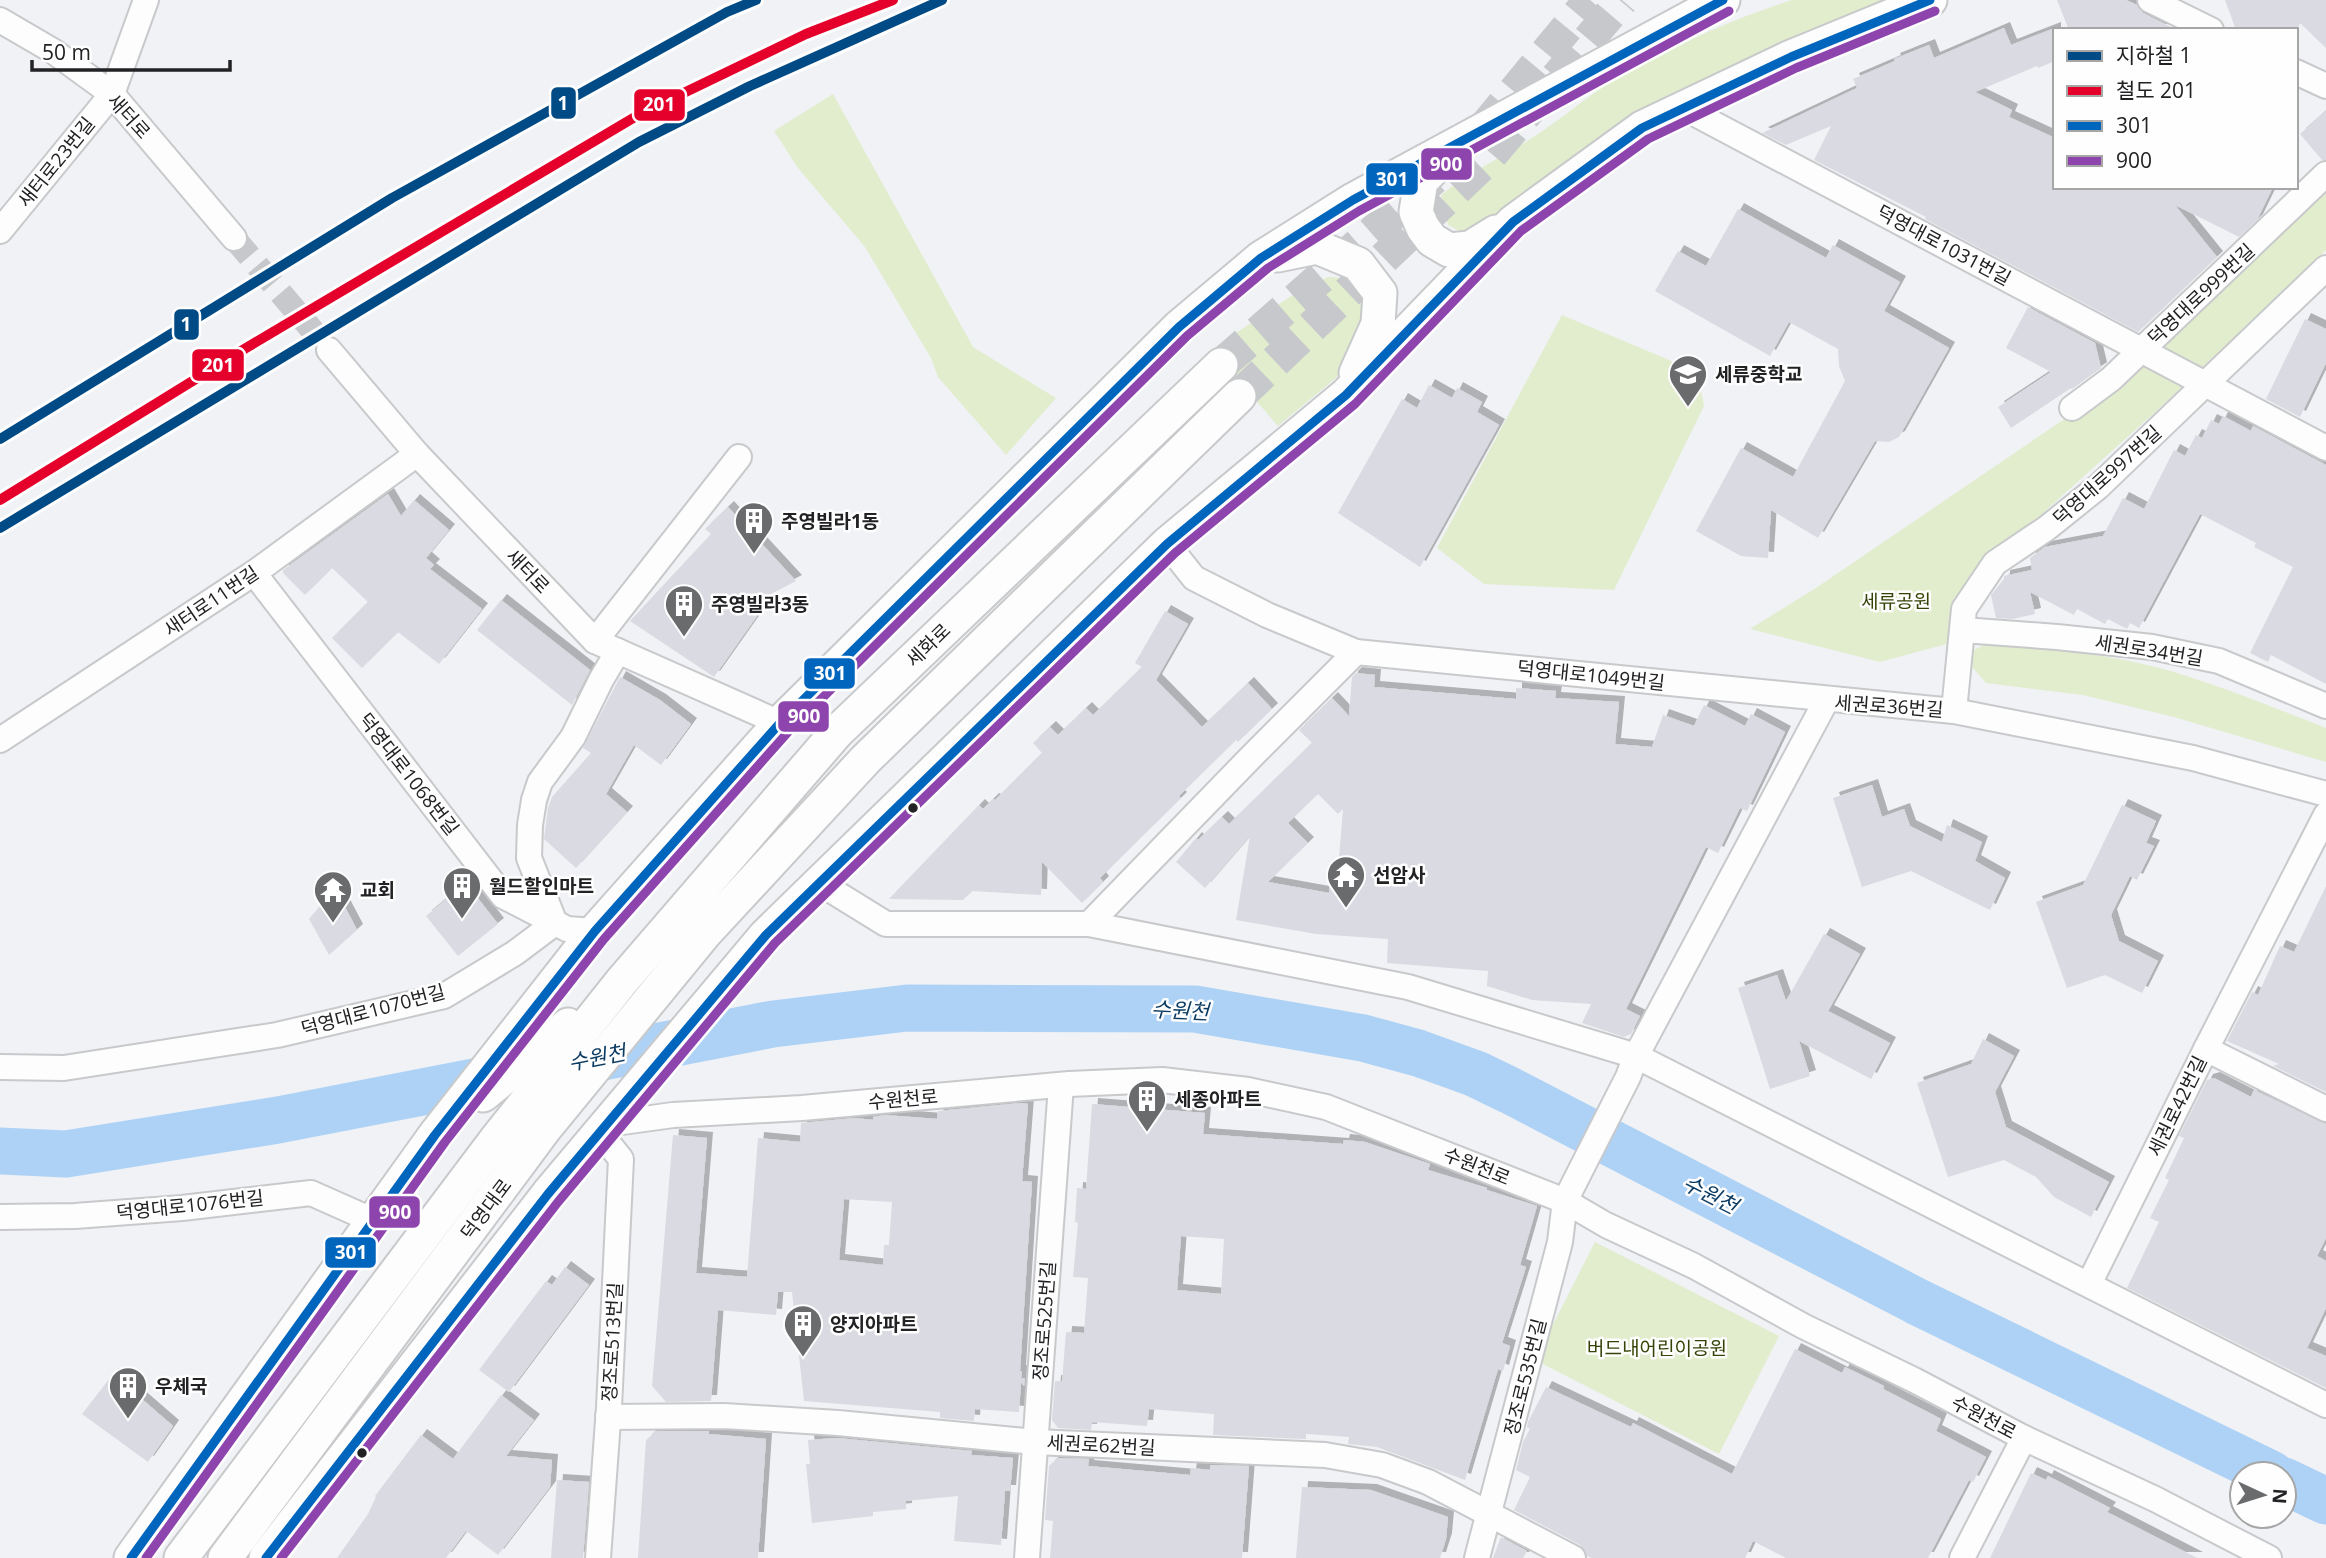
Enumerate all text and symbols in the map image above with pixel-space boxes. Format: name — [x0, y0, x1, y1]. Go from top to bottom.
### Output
scale bar — [32, 28, 229, 72]
legend — [2053, 28, 2298, 189]
text: 50 m — [42, 38, 91, 66]
text: 지하철 1 — [2116, 41, 2191, 69]
text: 철도 201 — [2116, 76, 2196, 104]
line badge: 1 — [550, 86, 577, 120]
street label: 새터로 — [102, 88, 156, 144]
line badge: 201 — [633, 88, 686, 122]
text: 1 — [558, 90, 568, 116]
text: 201 — [643, 91, 675, 117]
street label: 새터로23번길 — [12, 111, 100, 213]
text: 301 — [2116, 111, 2152, 139]
text: 900 — [2116, 146, 2152, 174]
line badge: 900 — [1420, 147, 1473, 181]
text: 900 — [1430, 151, 1462, 177]
line badge: 301 — [1365, 162, 1419, 196]
text: 301 — [1376, 166, 1408, 192]
street label: 덕영대로1031번길 — [1872, 199, 2016, 291]
street label: 덕영대로999번길 — [2142, 238, 2260, 350]
line badge: 1 — [173, 308, 200, 341]
text: 1 — [181, 311, 191, 337]
line badge: 201 — [191, 348, 245, 382]
text: 201 — [202, 352, 234, 378]
school or university icon: 세류중학교 — [1667, 353, 1709, 408]
place label: 세류중학교 — [1715, 361, 1802, 387]
street label: 덕영대로997번길 — [2047, 419, 2167, 531]
building icon: 주영빌라1동 — [733, 500, 775, 555]
place label: 주영빌라1동 — [781, 508, 879, 534]
street label: 새터로 — [500, 543, 556, 599]
street label: 새터로11번길 — [158, 560, 264, 642]
building icon: 주영빌라3동 — [663, 583, 705, 638]
park label: 세류공원 — [1861, 588, 1931, 614]
place label: 주영빌라3동 — [711, 591, 809, 617]
street label: 세화로 — [900, 617, 956, 673]
street label: 세권로34번길 — [2093, 629, 2205, 671]
street label: 덕영대로1049번길 — [1516, 654, 1666, 696]
line badge: 301 — [803, 657, 856, 690]
text: 301 — [814, 660, 846, 686]
street label: 세권로36번길 — [1834, 689, 1944, 723]
line badge: 900 — [777, 700, 830, 733]
text: 900 — [788, 703, 820, 729]
street label: 덕영대로1068번길 — [353, 708, 465, 840]
unlabelled marker — [906, 801, 920, 815]
temple icon: 선암사 — [1325, 854, 1367, 909]
place label: 선암사 — [1373, 862, 1426, 888]
building icon: 월드할인마트 — [441, 865, 483, 920]
temple icon: 교회 — [312, 869, 354, 924]
place label: 월드할인마트 — [489, 873, 594, 899]
place label: 교회 — [360, 877, 395, 903]
street label: 덕영대로1070번길 — [298, 978, 448, 1042]
water label: 수원천 — [1150, 995, 1212, 1026]
water label: 수원천 — [566, 1037, 631, 1076]
street label: 세권로42번길 — [2141, 1051, 2213, 1161]
building icon: 세종아파트 — [1126, 1078, 1168, 1133]
street label: 수원천로 — [867, 1083, 939, 1115]
place label: 세종아파트 — [1174, 1086, 1261, 1112]
street label: 수원천로 — [1440, 1141, 1514, 1191]
water label: 수원천 — [1678, 1168, 1745, 1221]
street label: 덕영대로 — [455, 1173, 517, 1245]
street label: 덕영대로1076번길 — [115, 1184, 265, 1226]
line badge: 900 — [368, 1195, 421, 1229]
text: 900 — [379, 1199, 411, 1225]
line badge: 301 — [324, 1236, 377, 1269]
text: 301 — [335, 1239, 367, 1265]
street label: 정조로525번길 — [1027, 1260, 1061, 1382]
street label: 정조로513번길 — [596, 1281, 628, 1403]
building icon: 양지아파트 — [782, 1303, 824, 1358]
place label: 양지아파트 — [830, 1311, 917, 1337]
street label: 정조로535번길 — [1498, 1316, 1552, 1438]
park label: 버드내어린이공원 — [1587, 1335, 1727, 1361]
building icon: 우체국 — [107, 1365, 149, 1420]
place label: 우체국 — [155, 1373, 207, 1399]
street label: 수원천로 — [1947, 1389, 2021, 1445]
street label: 세권로62번길 — [1046, 1429, 1156, 1461]
unlabelled marker — [355, 1446, 369, 1460]
north arrow — [2228, 1460, 2298, 1530]
text: N — [2266, 1488, 2293, 1505]

